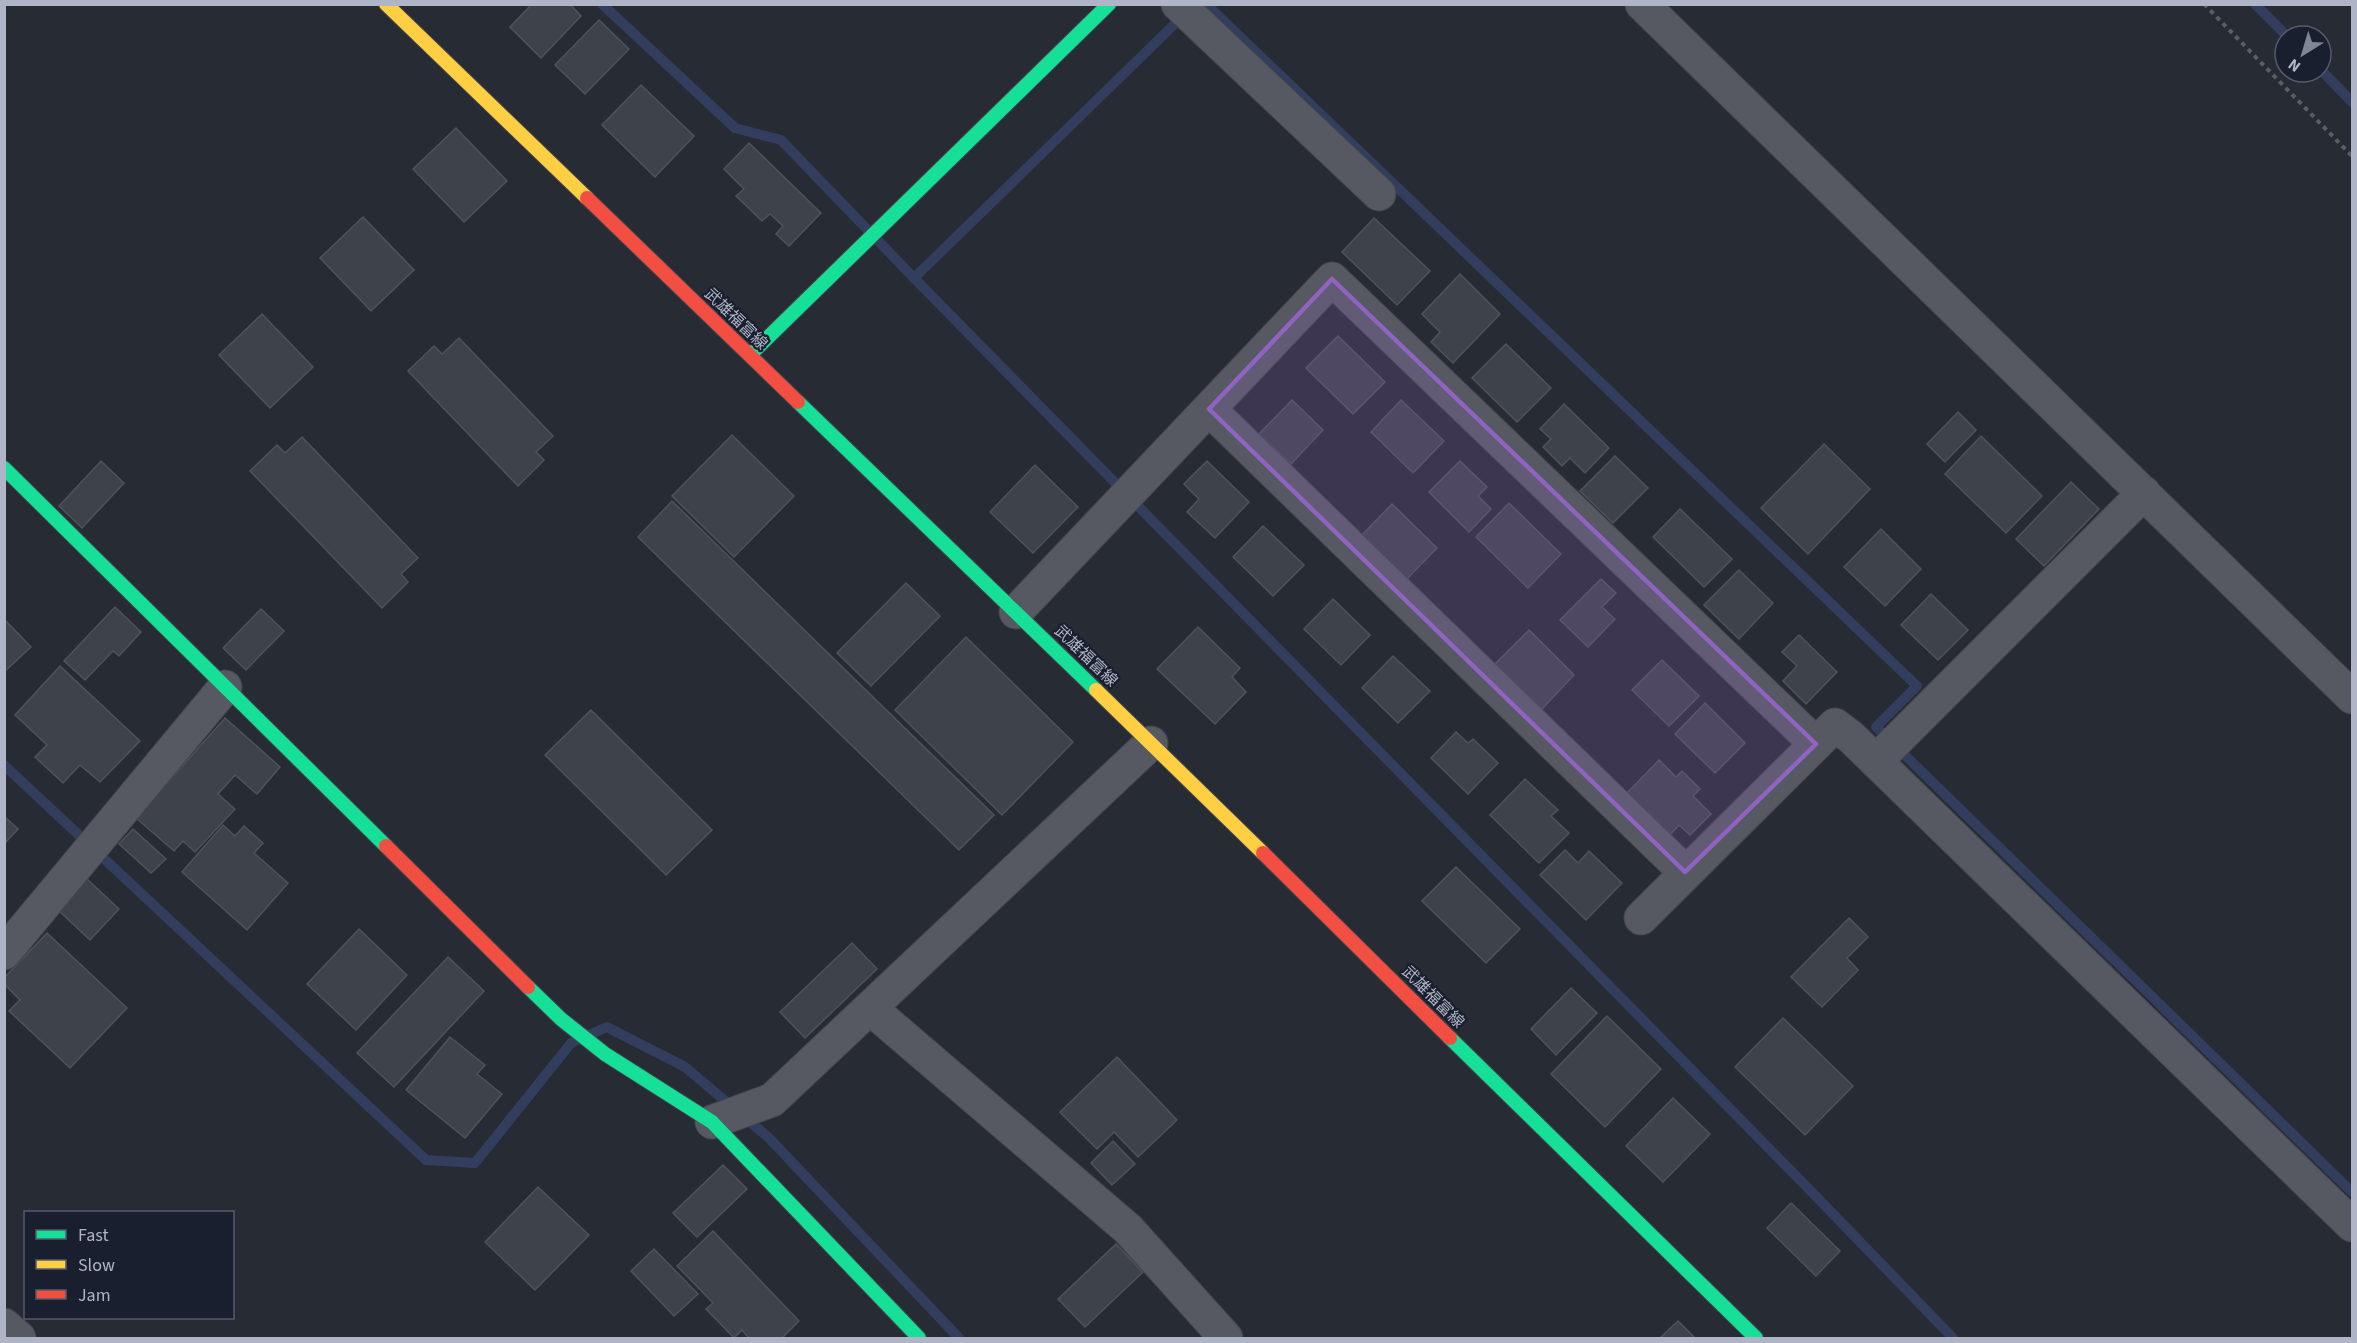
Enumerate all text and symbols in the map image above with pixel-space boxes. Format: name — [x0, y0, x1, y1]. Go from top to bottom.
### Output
north arrow — [2273, 24, 2333, 84]
text: N — [2284, 53, 2305, 77]
street label: 武雄福富線 — [700, 283, 772, 355]
street label: 武雄福富線 — [1050, 620, 1122, 692]
street label: 武雄福富線 — [1397, 961, 1469, 1033]
legend — [24, 1211, 234, 1319]
text: Fast — [78, 1223, 109, 1248]
text: Slow — [78, 1253, 115, 1278]
text: Jam — [78, 1283, 111, 1308]

